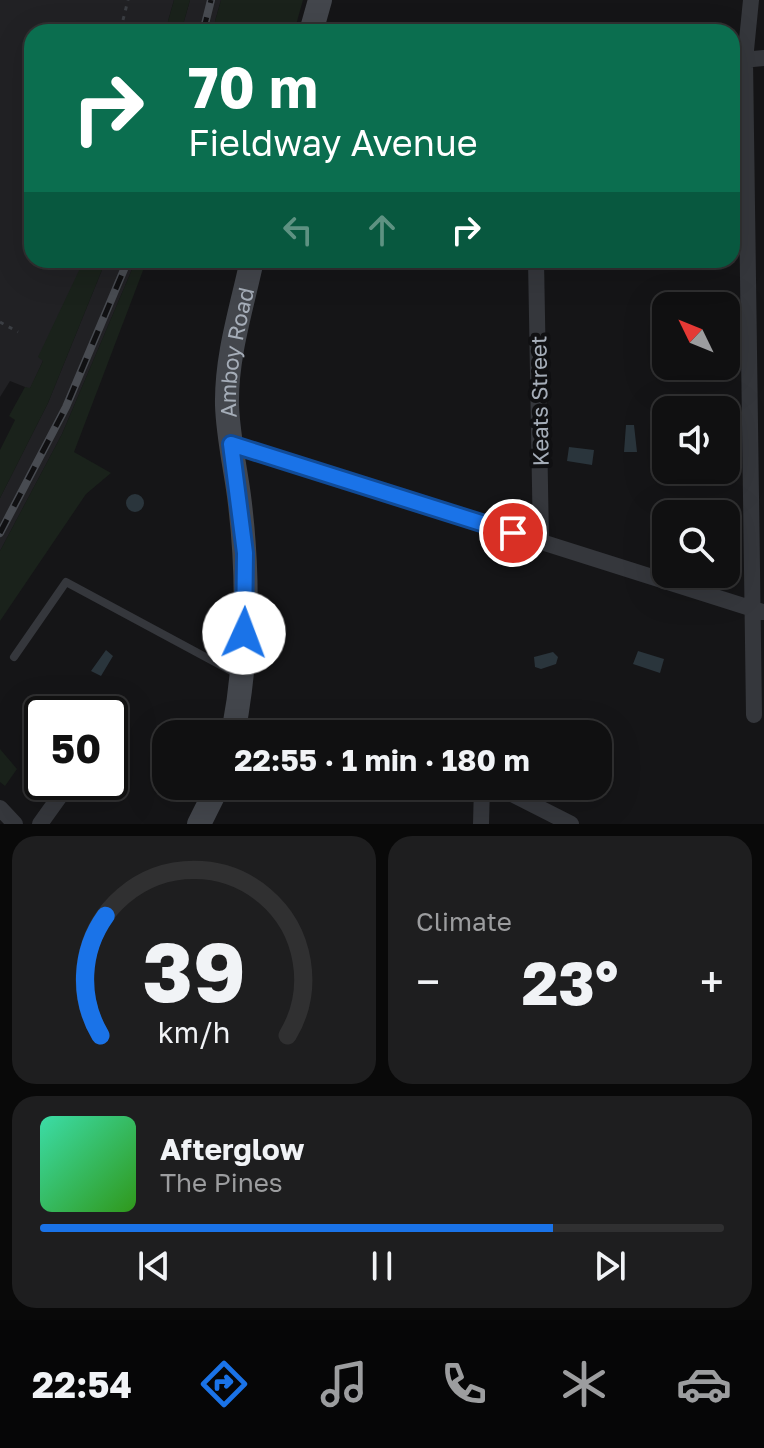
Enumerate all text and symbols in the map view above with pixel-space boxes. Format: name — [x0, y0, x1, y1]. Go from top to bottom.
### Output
text: 70 m — [188, 53, 318, 120]
icon: right — [56, 56, 160, 160]
text: Fieldway Avenue — [188, 121, 478, 164]
icon: left — [276, 208, 320, 252]
icon: ahead — [360, 208, 404, 252]
icon: right — [444, 208, 488, 252]
street label: Amboy Road — [213, 284, 259, 419]
north arrow — [652, 292, 740, 380]
map controls — [652, 292, 740, 588]
street label: Keats Street — [524, 335, 554, 467]
button: sound — [652, 396, 740, 484]
pin — [479, 499, 547, 567]
button: search — [652, 500, 740, 588]
icon: arrive — [491, 511, 535, 555]
position arrow — [202, 591, 286, 675]
speed limit sign: 50 — [24, 696, 128, 800]
text: 22:55 · 1 min · 180 m — [234, 742, 530, 778]
text: Climate — [416, 906, 512, 937]
text: 39 — [142, 920, 246, 1020]
text: 23° — [522, 946, 618, 1018]
text: − — [416, 955, 440, 1008]
text: + — [700, 955, 724, 1008]
text: km/h — [158, 1015, 230, 1049]
text: Afterglow — [160, 1131, 304, 1167]
text: The Pines — [160, 1167, 283, 1198]
icon: previous — [132, 1244, 176, 1288]
icon: pause — [360, 1244, 404, 1288]
icon: next — [588, 1244, 632, 1288]
icon: directions — [196, 1356, 252, 1412]
icon: music — [316, 1356, 372, 1412]
icon: phone — [436, 1356, 492, 1412]
icon: climate — [556, 1356, 612, 1412]
icon: car — [676, 1356, 732, 1412]
text: 22:54 — [32, 1363, 132, 1406]

